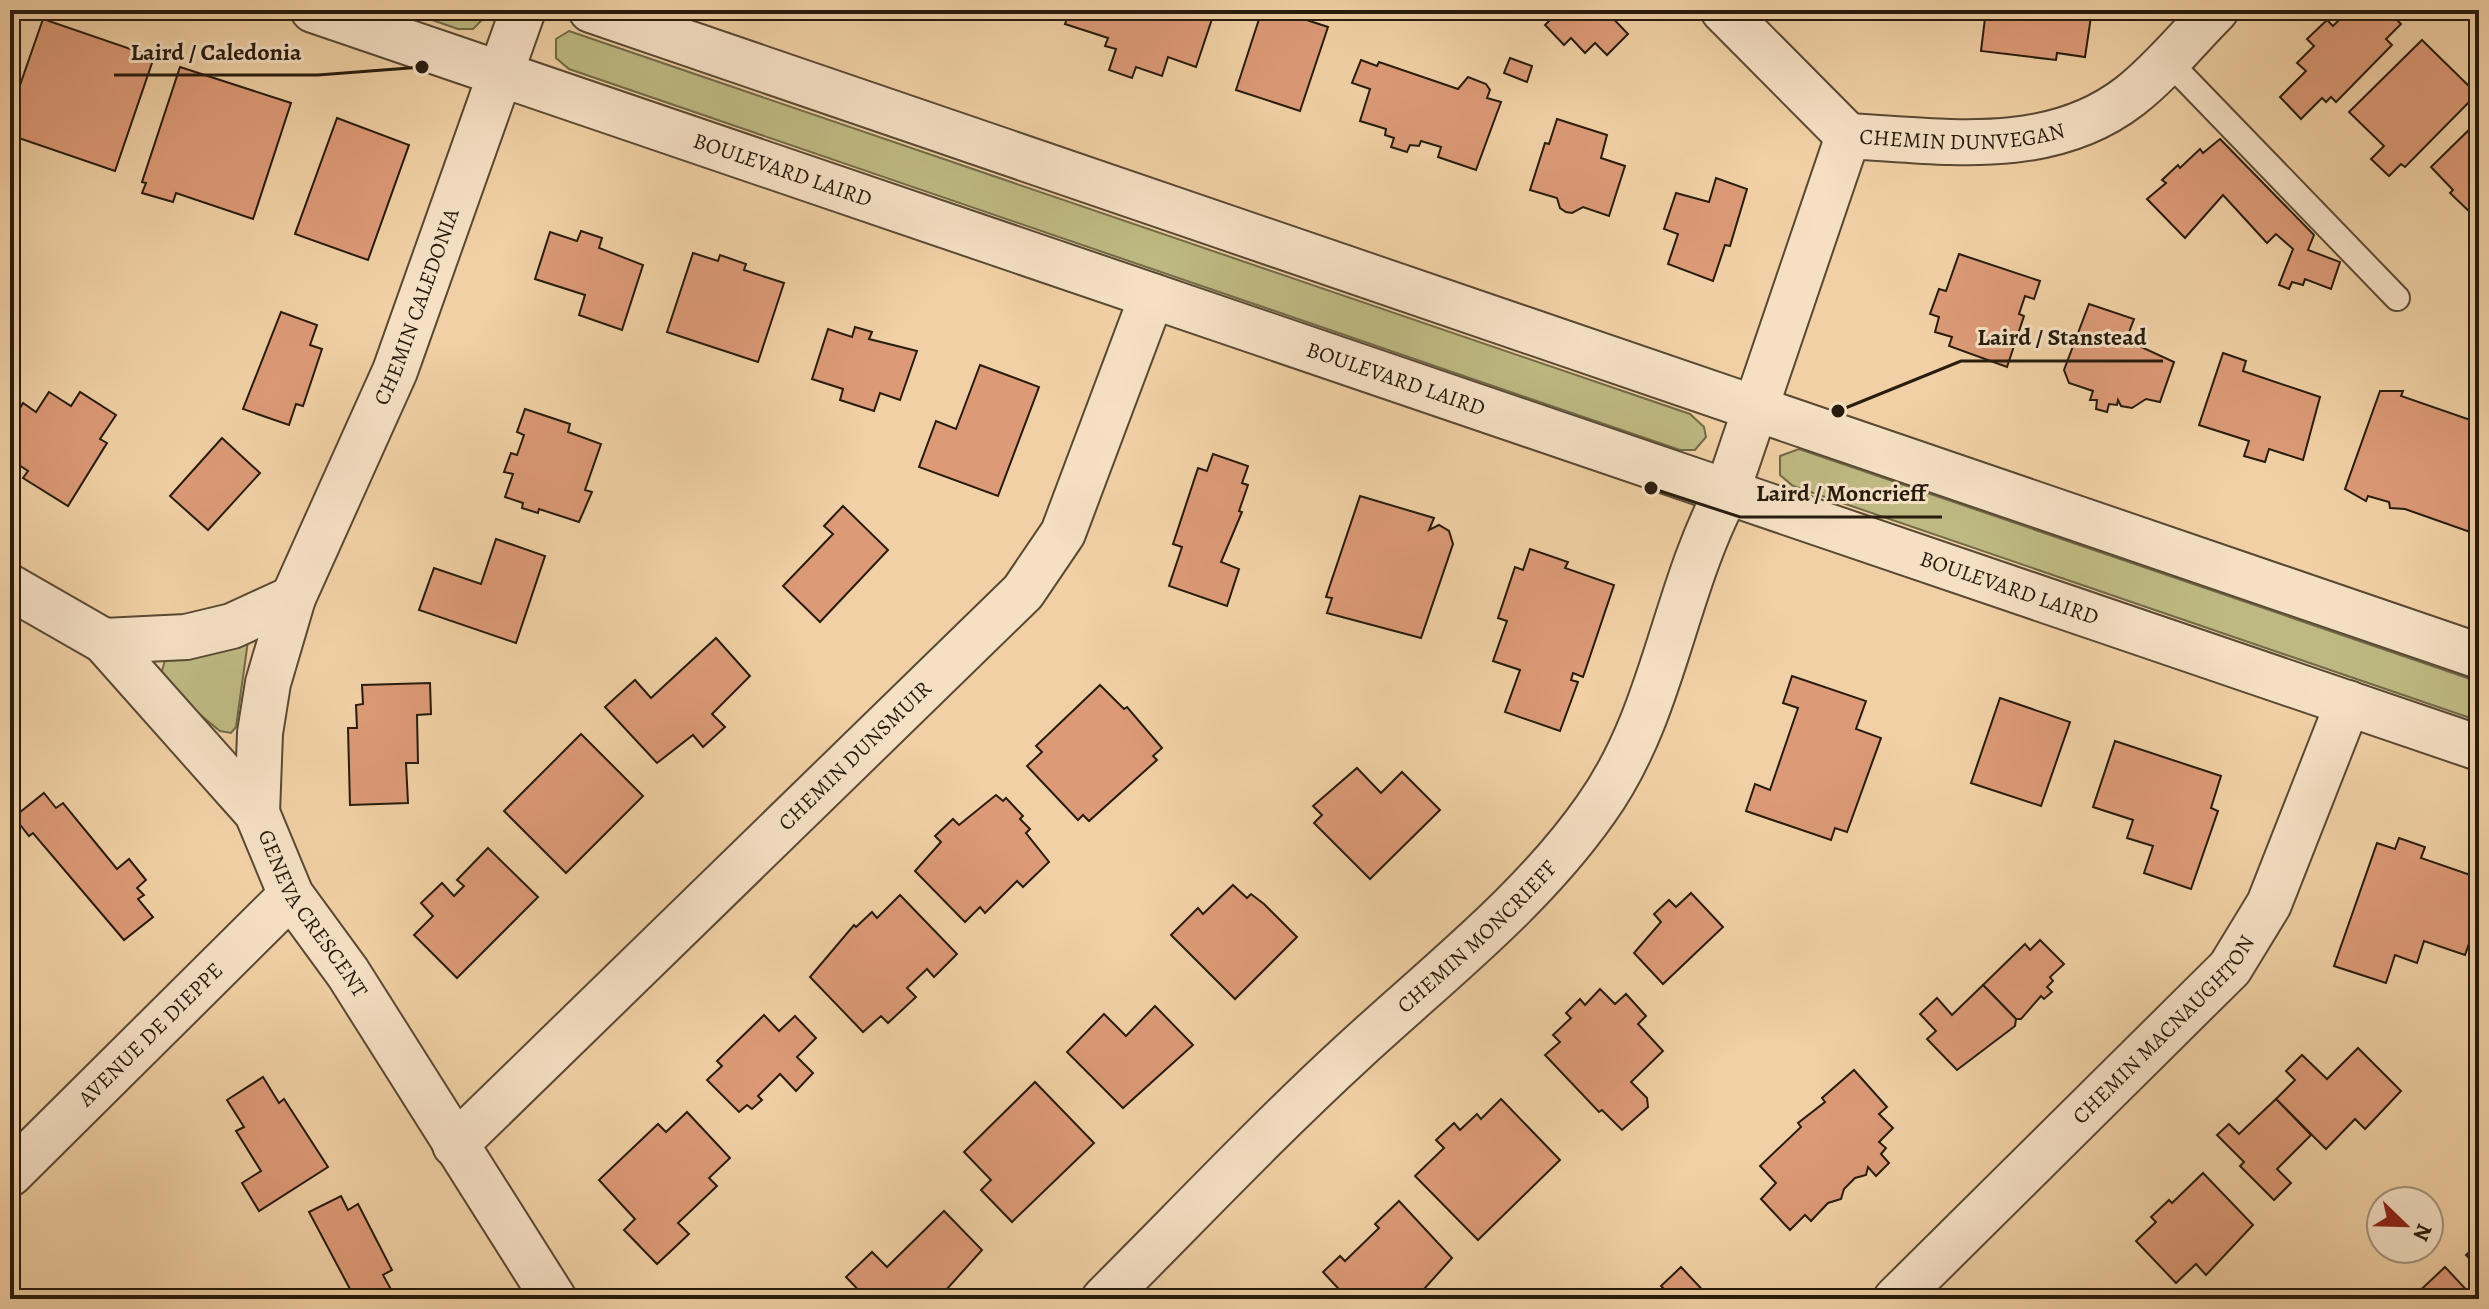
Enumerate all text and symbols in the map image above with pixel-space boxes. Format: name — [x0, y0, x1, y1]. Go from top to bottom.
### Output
callout: Laird / Caledonia — [114, 27, 318, 75]
text: Laird / Caledonia — [130, 36, 302, 68]
street label: CHEMIN DUNVEGAN — [1858, 115, 2068, 157]
street label: BOULEVARD LAIRD — [689, 126, 876, 214]
street label: CHEMIN CALEDONIA — [367, 203, 467, 410]
callout: Laird / Stanstead — [1961, 313, 2163, 361]
text: Laird / Stanstead — [1977, 321, 2147, 353]
street label: BOULEVARD LAIRD — [1302, 335, 1489, 423]
callout: Laird / Moncrieff — [1740, 469, 1942, 517]
text: Laird / Moncrieff — [1756, 477, 1930, 509]
street label: BOULEVARD LAIRD — [1916, 544, 2103, 632]
street label: CHEMIN DUNSMUIR — [772, 674, 938, 837]
street label: GENEVA CRESCENT — [250, 825, 375, 1003]
street label: CHEMIN MONCRIEFF — [1391, 854, 1564, 1020]
street label: CHEMIN MACNAUGHTON — [2066, 929, 2262, 1131]
street label: AVENUE DE DIEPPE — [71, 956, 230, 1114]
north arrow — [2365, 1185, 2445, 1265]
text: N — [2406, 1219, 2439, 1246]

